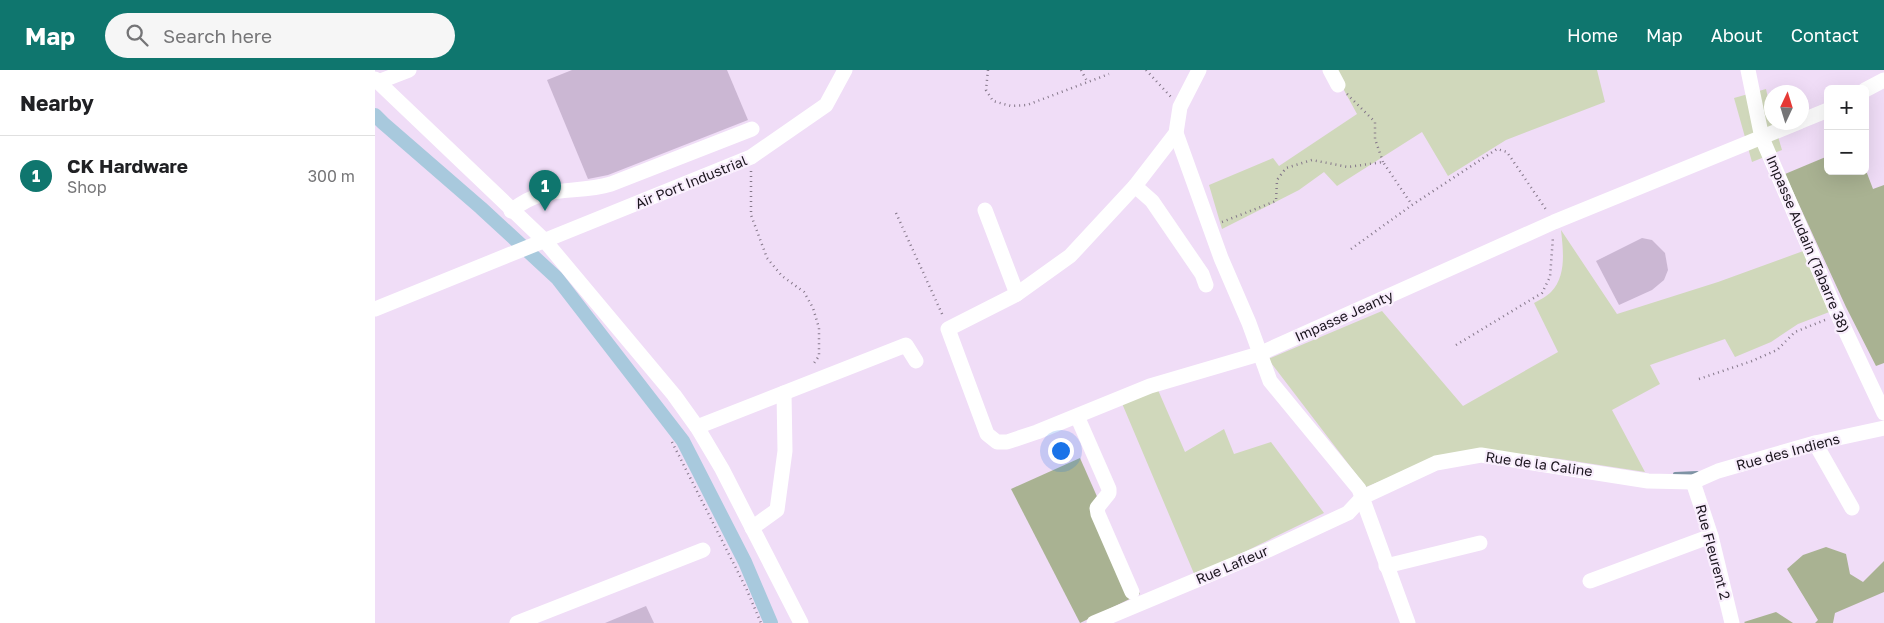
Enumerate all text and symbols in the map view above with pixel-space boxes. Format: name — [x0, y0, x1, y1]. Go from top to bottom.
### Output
search box — [105, 13, 455, 58]
text: Map — [25, 21, 75, 50]
icon: search — [123, 21, 151, 49]
text: Search here — [163, 24, 272, 47]
text: Home — [1567, 24, 1618, 46]
text: Map — [1646, 24, 1683, 46]
text: About — [1711, 24, 1763, 46]
text: Contact — [1791, 24, 1859, 46]
north arrow — [1764, 85, 1809, 130]
map controls — [1824, 85, 1869, 175]
button: + — [1824, 85, 1869, 130]
text: Nearby — [20, 90, 94, 116]
button: − — [1824, 130, 1869, 175]
street label: Air Port Industrial — [632, 151, 749, 212]
street label: Impasse Audain (Tabarre 38) — [1763, 152, 1854, 335]
text: CK Hardware — [67, 154, 188, 177]
text: 1 — [32, 166, 40, 186]
text: 300 m — [308, 166, 355, 186]
pin: 1 — [529, 170, 561, 211]
text: Shop — [67, 177, 107, 197]
street label: Impasse Jeanty — [1292, 286, 1396, 345]
street label: Rue des Indiens — [1734, 430, 1842, 474]
your location — [1048, 438, 1074, 464]
street label: Rue de la Caline — [1484, 448, 1594, 479]
street label: Rue Fleurent 2 — [1693, 502, 1734, 601]
street label: Rue Lafleur — [1193, 541, 1271, 587]

